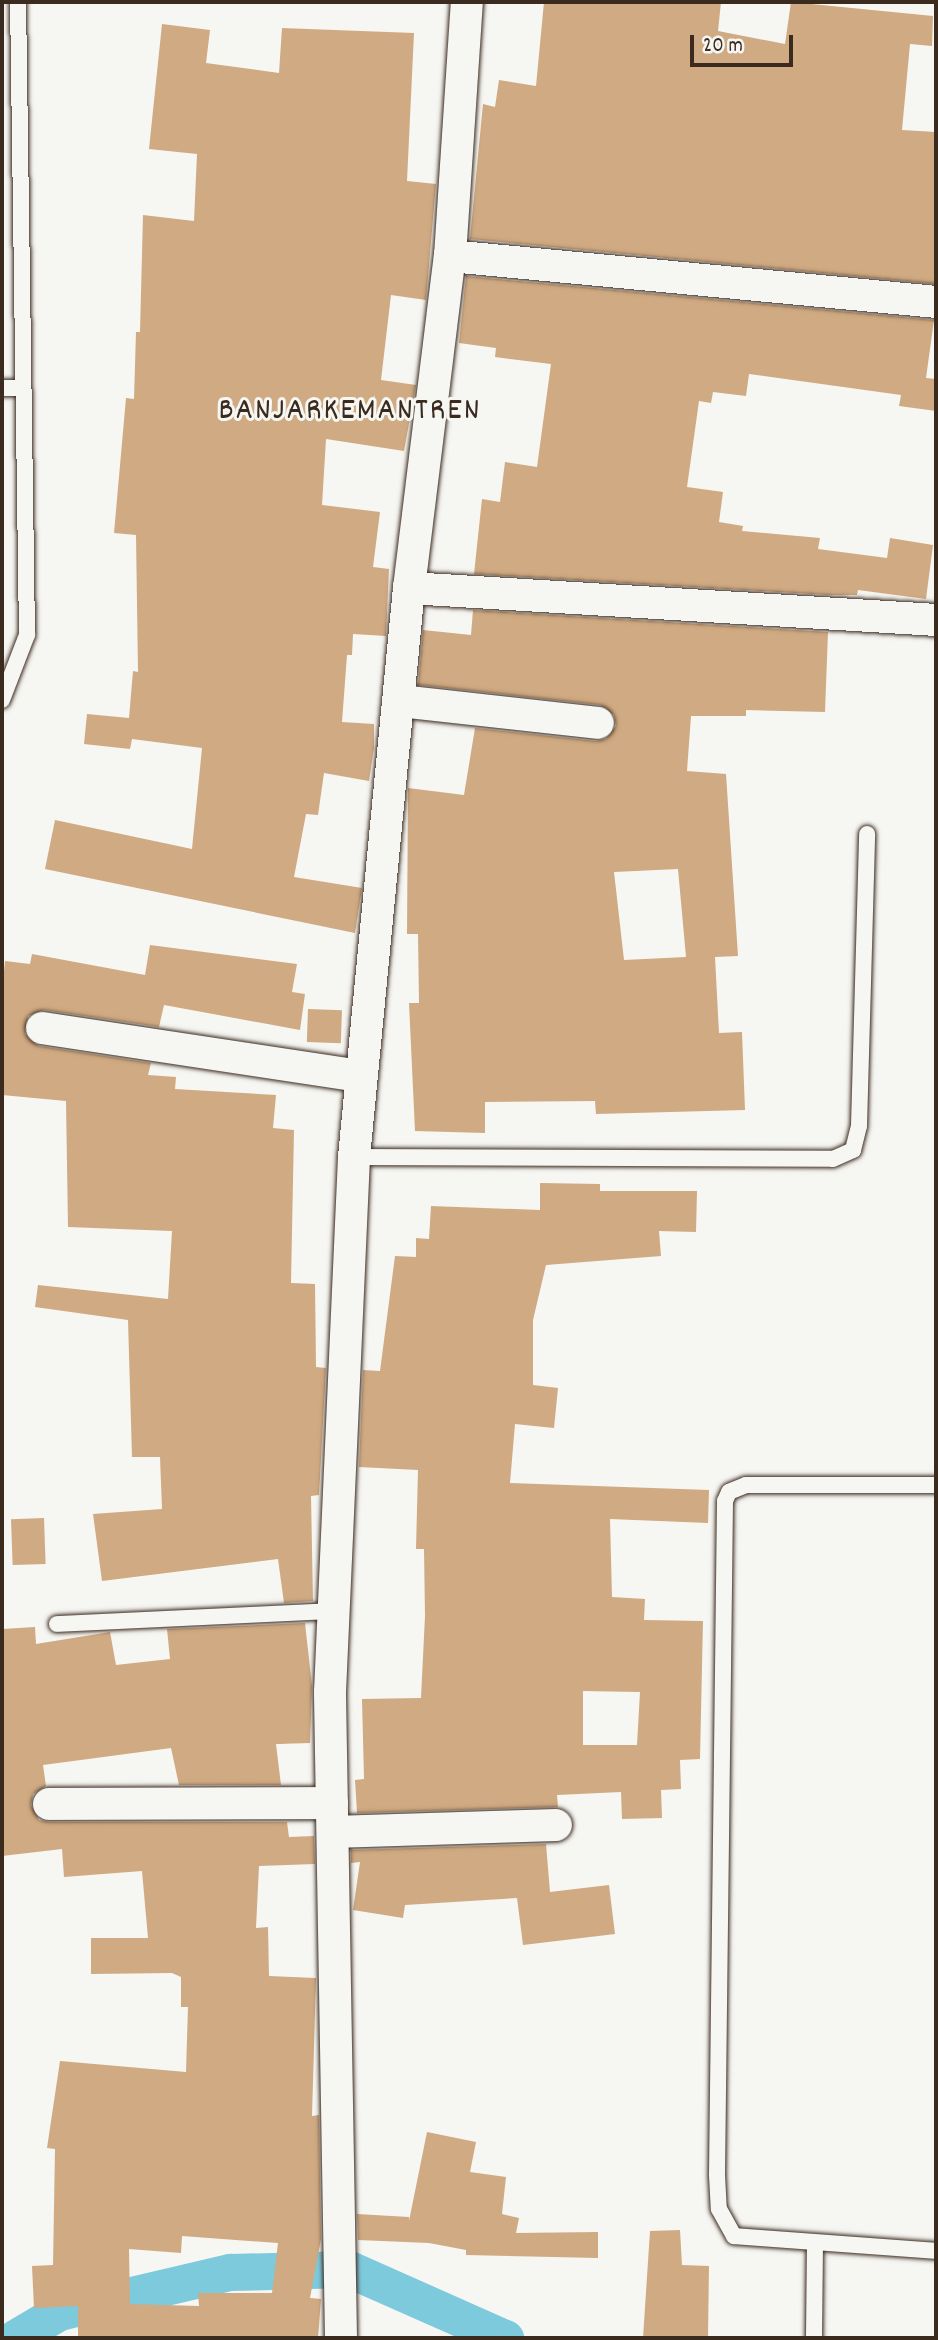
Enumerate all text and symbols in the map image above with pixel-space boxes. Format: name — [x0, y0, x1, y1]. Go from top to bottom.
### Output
scale bar — [693, 21, 796, 65]
text: 20 m — [703, 32, 743, 62]
district label: BANJARKEMANTREN — [220, 393, 480, 431]

